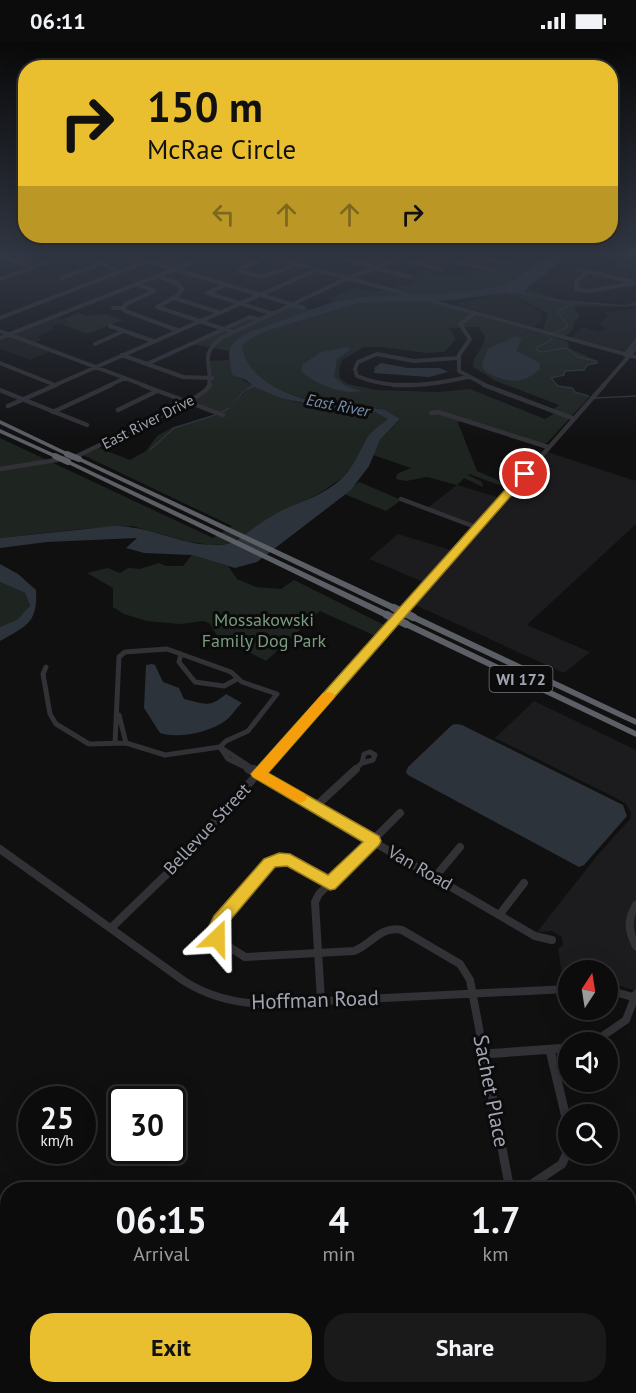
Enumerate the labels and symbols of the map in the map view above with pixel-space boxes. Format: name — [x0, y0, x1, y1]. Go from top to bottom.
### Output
water label: East River — [305, 389, 373, 421]
street label: East River Drive — [98, 390, 197, 453]
pin — [499, 448, 550, 499]
park label: Mossakowski Family Dog Park — [202, 608, 327, 652]
road number: WI 172 — [490, 666, 552, 692]
street label: Bellevue Street — [158, 778, 255, 879]
street label: Van Road — [383, 839, 457, 895]
position arrow — [185, 906, 249, 970]
north arrow — [558, 960, 618, 1020]
street label: Hoffman Road — [251, 984, 379, 1015]
street label: Sachet Place — [467, 1032, 516, 1149]
speed limit sign: 30 — [108, 1086, 186, 1164]

